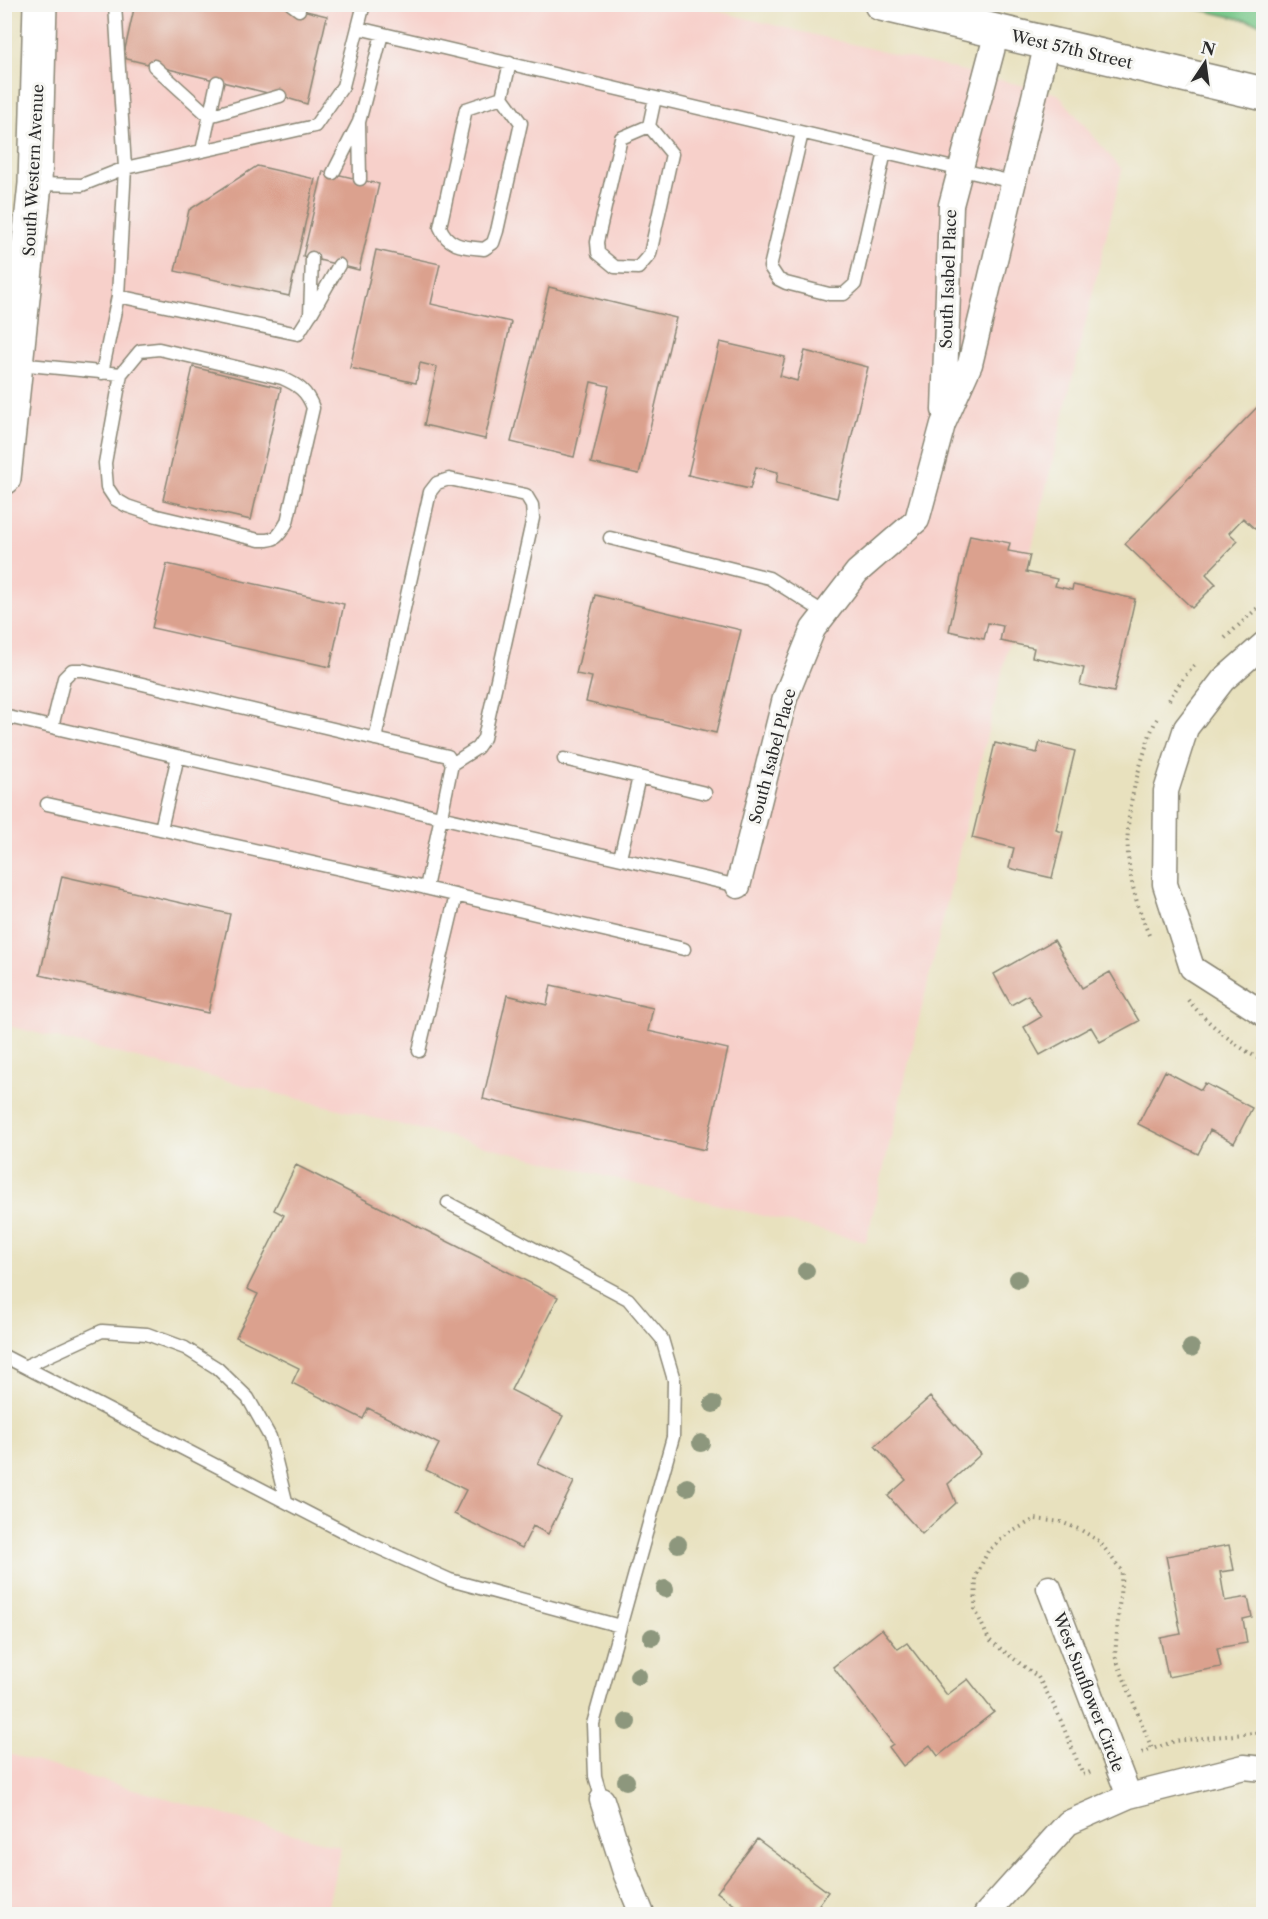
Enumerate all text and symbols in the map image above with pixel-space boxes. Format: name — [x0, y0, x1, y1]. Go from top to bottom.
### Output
street label: West 57th Street — [1008, 25, 1135, 73]
north arrow — [1175, 33, 1235, 93]
text: N — [1199, 37, 1217, 60]
street label: South Western Avenue — [19, 83, 48, 257]
street label: South Isabel Place — [936, 209, 960, 349]
street label: South Isabel Place — [744, 686, 800, 826]
street label: West Sunflower Circle — [1049, 1609, 1129, 1775]

